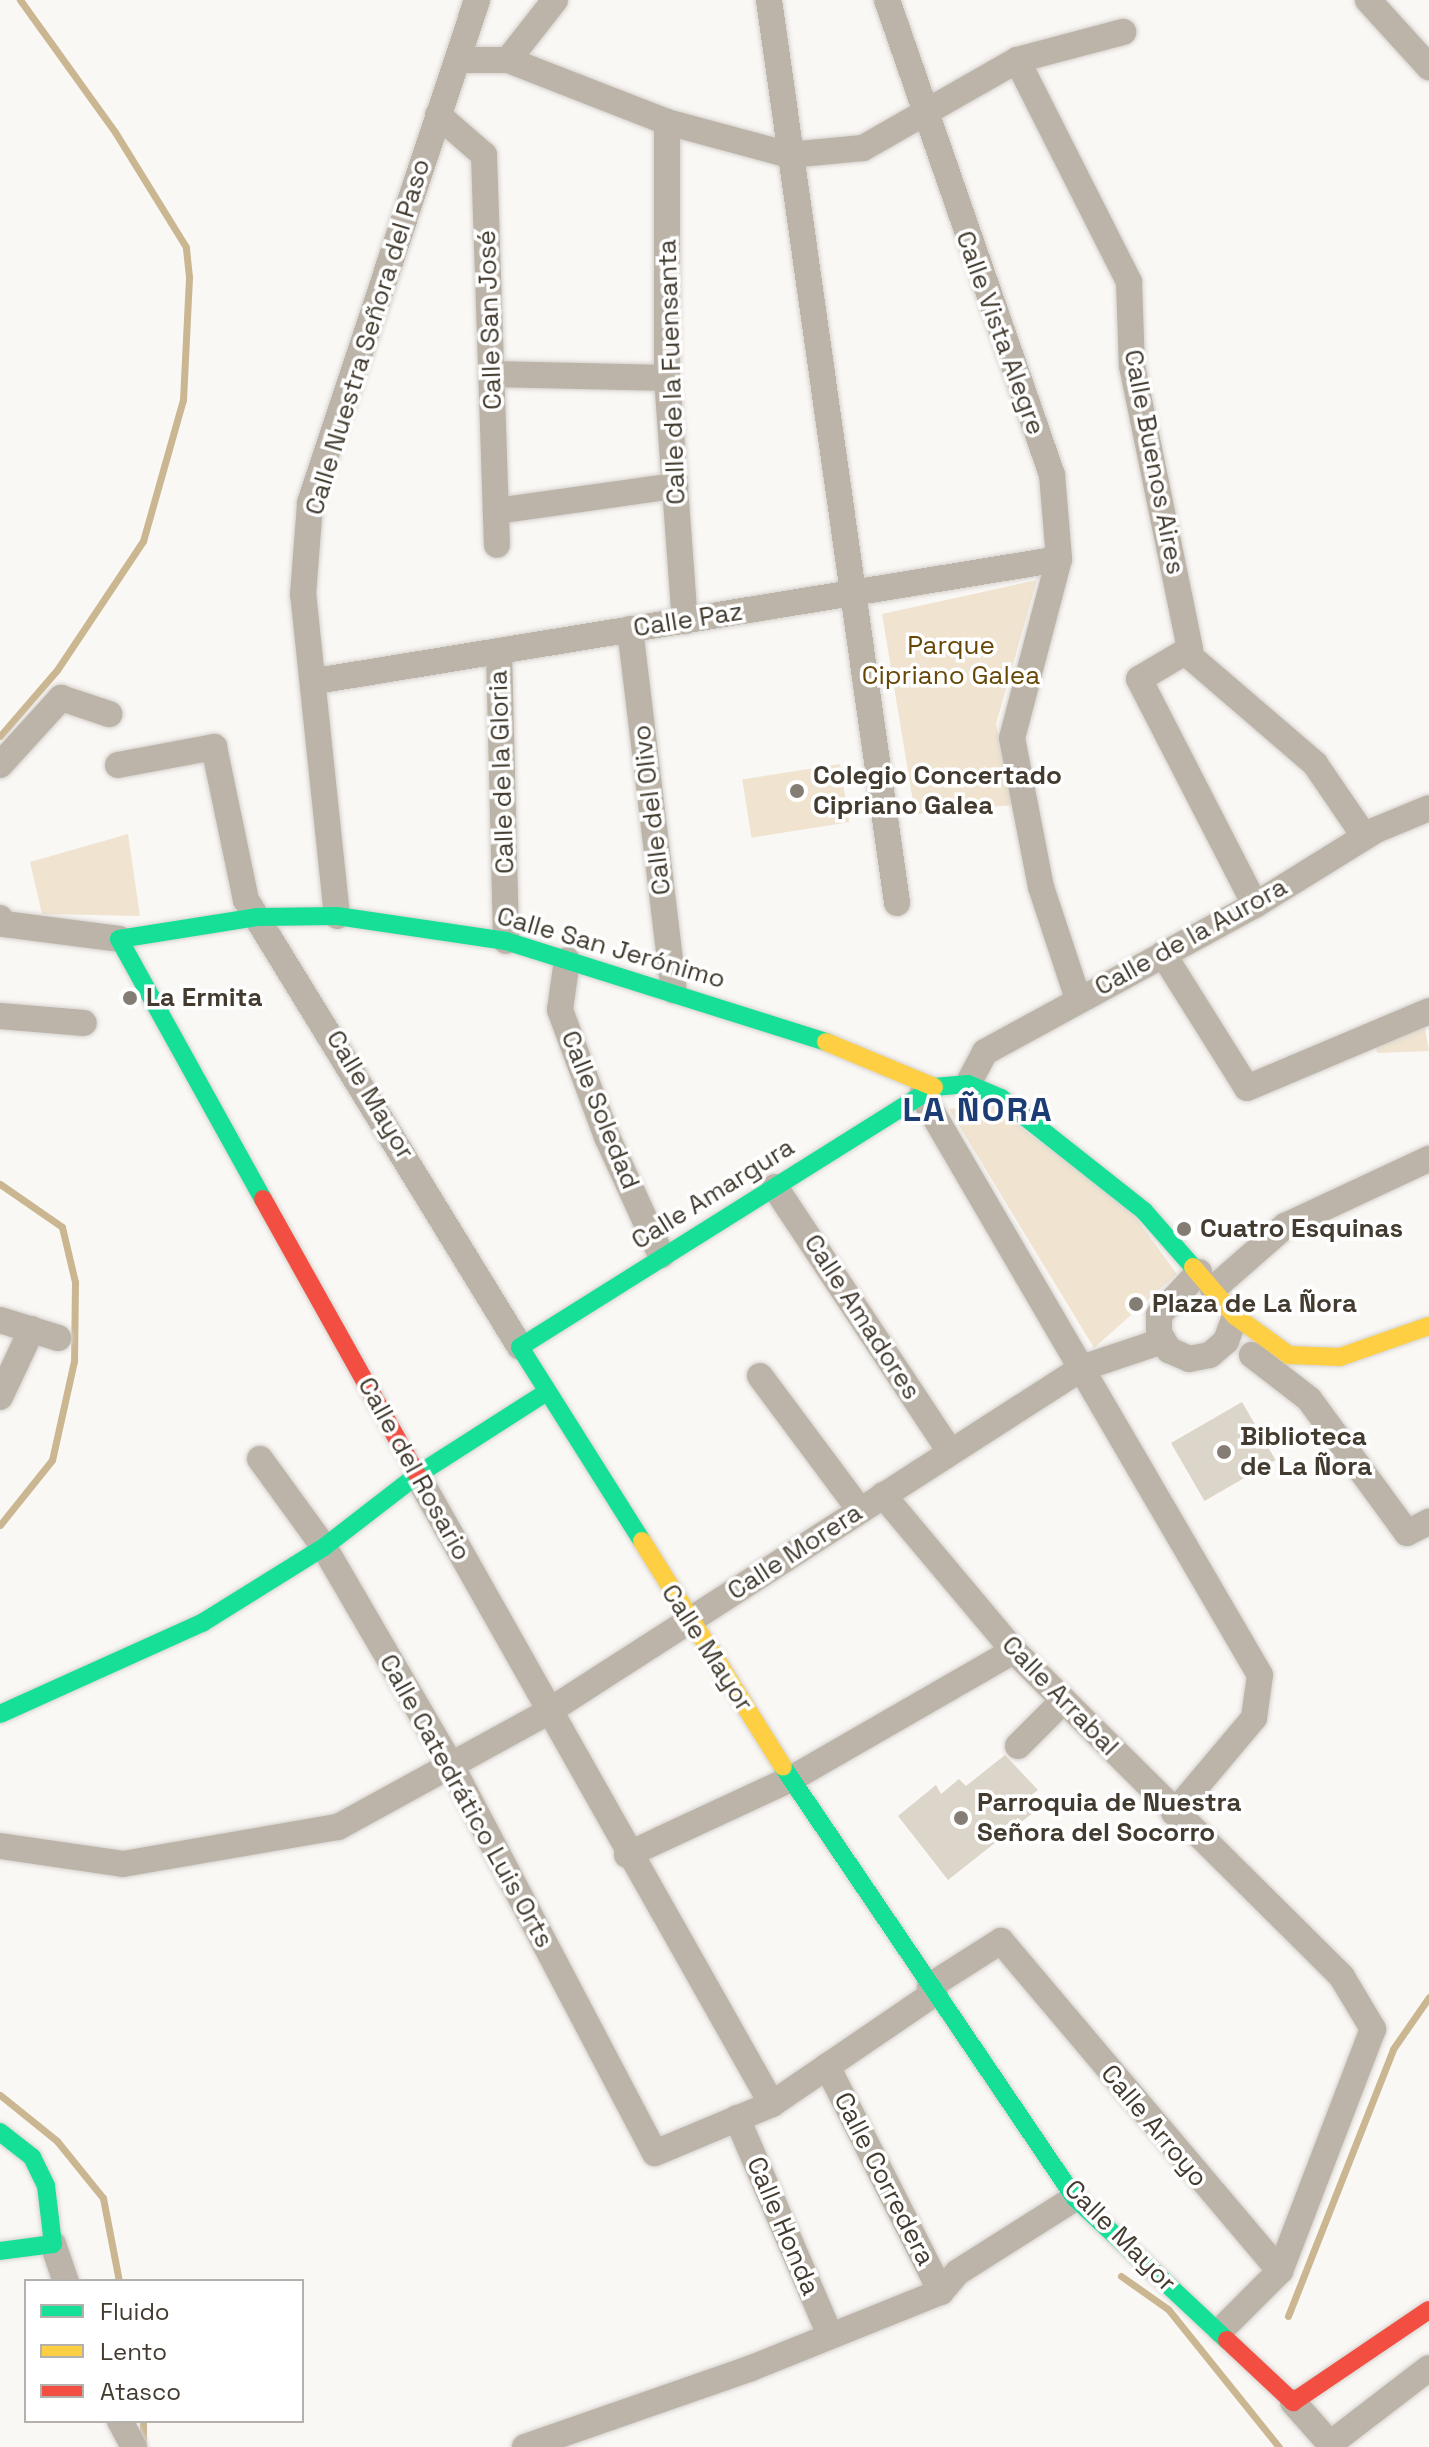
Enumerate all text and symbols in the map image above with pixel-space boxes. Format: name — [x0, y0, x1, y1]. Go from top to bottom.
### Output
street label: Calle Nuestra Señora del Paso — [299, 155, 437, 519]
street label: Calle Vista Alegre — [949, 226, 1051, 440]
street label: Calle San José — [471, 230, 509, 410]
street label: Calle de la Fuensanta — [652, 239, 692, 505]
street label: Calle Buenos Aires — [1117, 347, 1191, 577]
street label: Calle Paz — [631, 596, 745, 644]
park label: Parque Cipriano Galea — [862, 630, 1040, 692]
street label: Calle de la Gloria — [483, 670, 521, 874]
street label: Calle del Olivo — [626, 723, 678, 897]
place label: Colegio Concertado Cipriano Galea — [813, 760, 1062, 822]
marker: Colegio Concertado Cipriano Galea — [788, 782, 806, 800]
street label: Calle de la Aurora — [1089, 871, 1293, 1003]
street label: Calle San Jerónimo — [493, 900, 729, 996]
place label: La Ermita — [146, 982, 262, 1014]
marker: La Ermita — [121, 989, 139, 1007]
street label: Calle Mayor — [319, 1025, 421, 1165]
street label: Calle Soledad — [554, 1026, 646, 1194]
district label: LA ÑORA — [902, 1090, 1054, 1130]
street label: Calle Amargura — [626, 1131, 800, 1257]
place label: Cuatro Esquinas — [1200, 1213, 1403, 1245]
marker: Cuatro Esquinas — [1175, 1220, 1193, 1238]
street label: Calle Amadores — [797, 1228, 927, 1406]
place label: Plaza de La Ñora — [1152, 1288, 1357, 1320]
marker: Plaza de La Ñora — [1127, 1295, 1145, 1313]
street label: Calle del Rosario — [351, 1372, 477, 1566]
place label: Biblioteca de La Ñora — [1240, 1421, 1372, 1482]
marker: Biblioteca de La Ñora — [1215, 1443, 1233, 1461]
street label: Calle Morera — [722, 1497, 868, 1607]
street label: Calle Mayor — [654, 1579, 760, 1717]
street label: Calle Arrabal — [995, 1629, 1125, 1763]
street label: Calle Catedrático Luis Orts — [372, 1649, 560, 1953]
place label: Parroquia de Nuestra Señora del Socorro — [977, 1787, 1242, 1848]
marker: Parroquia de Nuestra Señora del Socorro — [952, 1809, 970, 1827]
street label: Calle Arroyo — [1094, 2059, 1214, 2193]
street label: Calle Corredera — [827, 2087, 941, 2271]
street label: Calle Honda — [740, 2152, 826, 2300]
street label: Calle Mayor — [1058, 2174, 1182, 2298]
legend — [24, 2279, 304, 2423]
text: Fluido — [100, 2296, 170, 2327]
text: Lento — [100, 2336, 167, 2367]
text: Atasco — [100, 2376, 181, 2407]

